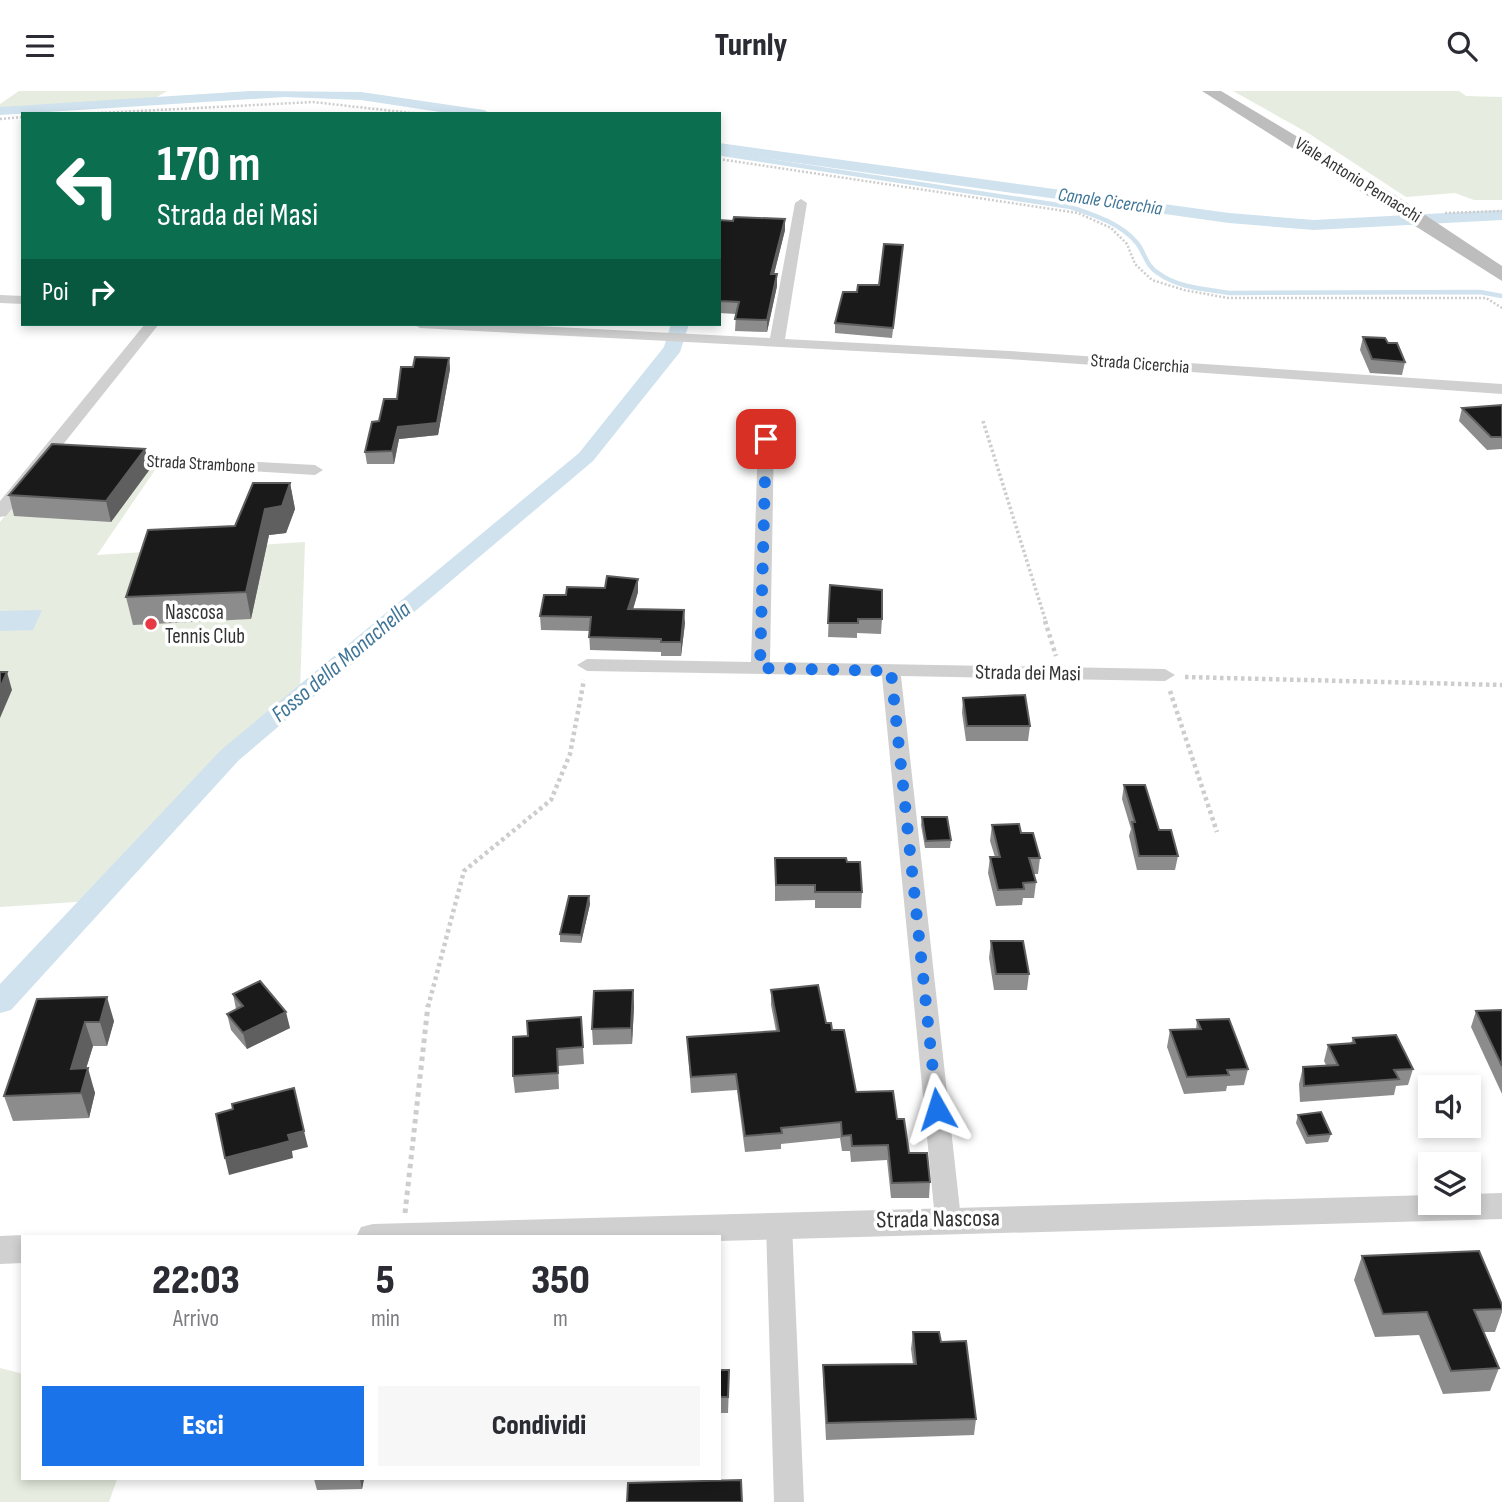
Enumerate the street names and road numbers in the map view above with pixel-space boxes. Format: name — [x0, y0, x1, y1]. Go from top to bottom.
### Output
street label: Viale Antonio Pennacchi — [1291, 133, 1425, 227]
street label: Strada Cicerchia — [1090, 350, 1190, 378]
street label: Strada Strambone — [146, 451, 256, 477]
street label: Strada dei Masi — [975, 660, 1081, 686]
street label: Strada Nascosa — [876, 1203, 1000, 1235]

